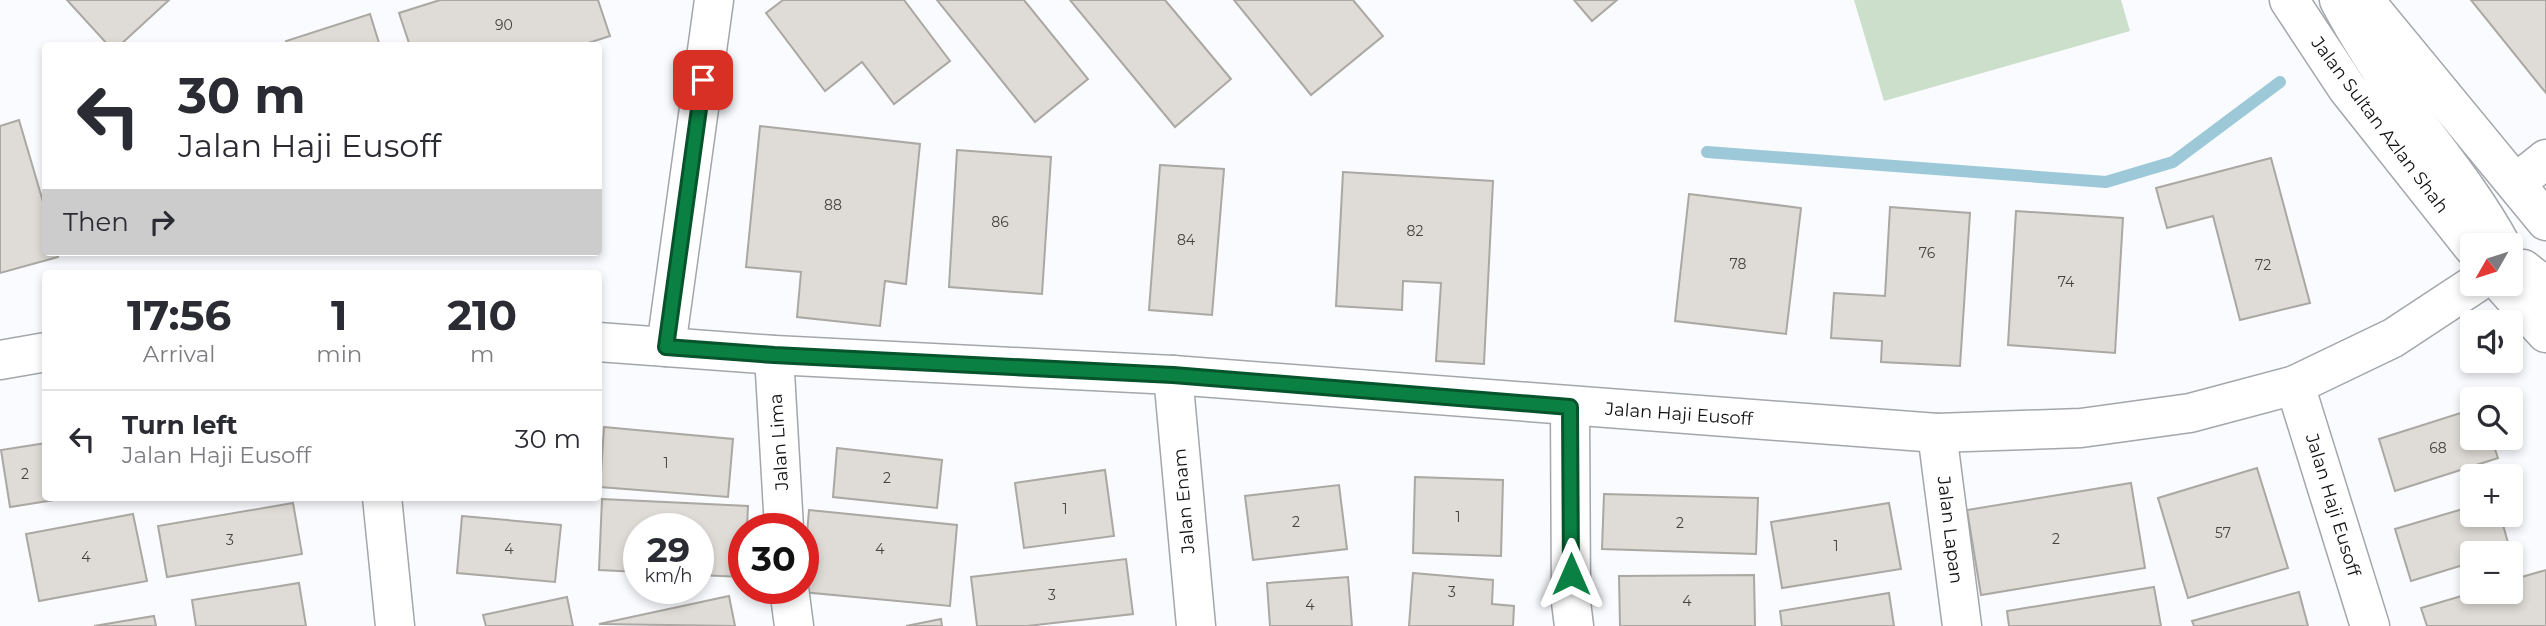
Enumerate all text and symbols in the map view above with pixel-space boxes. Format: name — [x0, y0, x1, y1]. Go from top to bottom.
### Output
house number: 90 — [495, 16, 513, 34]
street label: Jalan Sultan Azlan Shah — [2306, 32, 2453, 217]
pin — [673, 50, 733, 110]
icon: arrive — [684, 61, 722, 99]
text: 30 m — [178, 66, 306, 125]
icon: left — [63, 70, 154, 161]
text: Jalan Haji Eusoff — [178, 126, 441, 165]
house number: 88 — [824, 196, 842, 214]
icon: right — [143, 203, 181, 241]
text: Then — [63, 206, 129, 238]
house number: 86 — [991, 213, 1009, 231]
house number: 82 — [1407, 222, 1423, 240]
house number: 84 — [1177, 231, 1196, 249]
north arrow — [2460, 233, 2524, 296]
map controls — [2460, 233, 2523, 604]
house number: 76 — [1919, 244, 1936, 262]
house number: 78 — [1730, 255, 1747, 273]
house number: 72 — [2255, 256, 2271, 274]
house number: 74 — [2058, 273, 2075, 291]
text: 17:56 — [127, 289, 231, 341]
text: 1 — [331, 289, 348, 341]
text: 210 — [447, 289, 517, 341]
button: sound — [2460, 310, 2523, 373]
text: Arrival — [143, 340, 215, 368]
text: min — [316, 340, 362, 368]
text: m — [470, 340, 494, 368]
button: search — [2460, 387, 2523, 450]
street label: Jalan Lima — [765, 393, 793, 492]
street label: Jalan Haji Eusoff — [1603, 398, 1754, 430]
text: Turn left — [122, 409, 238, 441]
icon: left — [63, 420, 101, 458]
text: 30 m — [515, 423, 581, 455]
street label: Jalan Haji Eusoff — [2301, 430, 2365, 580]
house number: 68 — [2429, 439, 2447, 457]
text: Jalan Haji Eusoff — [122, 441, 311, 469]
street label: Jalan Enam — [1168, 447, 1200, 556]
house number: 1 — [663, 454, 669, 472]
button: + — [2460, 464, 2523, 527]
house number: 2 — [21, 465, 29, 483]
house number: 2 — [883, 469, 891, 487]
street label: Jalan Lapan — [1932, 474, 1968, 585]
house number: 1 — [1062, 500, 1068, 518]
house number: 1 — [1455, 508, 1461, 526]
speed limit sign: 30 — [728, 513, 819, 604]
house number: 2 — [1292, 513, 1300, 531]
house number: 2 — [1676, 514, 1684, 532]
house number: 57 — [2215, 524, 2231, 542]
text: 29 — [647, 528, 690, 571]
house number: 2 — [2052, 530, 2060, 548]
house number: 3 — [226, 531, 234, 549]
position arrow — [1534, 537, 1608, 611]
house number: 1 — [1833, 537, 1839, 555]
house number: 4 — [504, 540, 514, 558]
house number: 4 — [875, 540, 885, 558]
button: − — [2460, 541, 2523, 604]
house number: 4 — [81, 548, 91, 566]
text: km/h — [644, 565, 693, 587]
house number: 3 — [1448, 583, 1456, 601]
house number: 3 — [1048, 586, 1056, 604]
house number: 4 — [1682, 592, 1692, 610]
house number: 4 — [1305, 596, 1315, 614]

